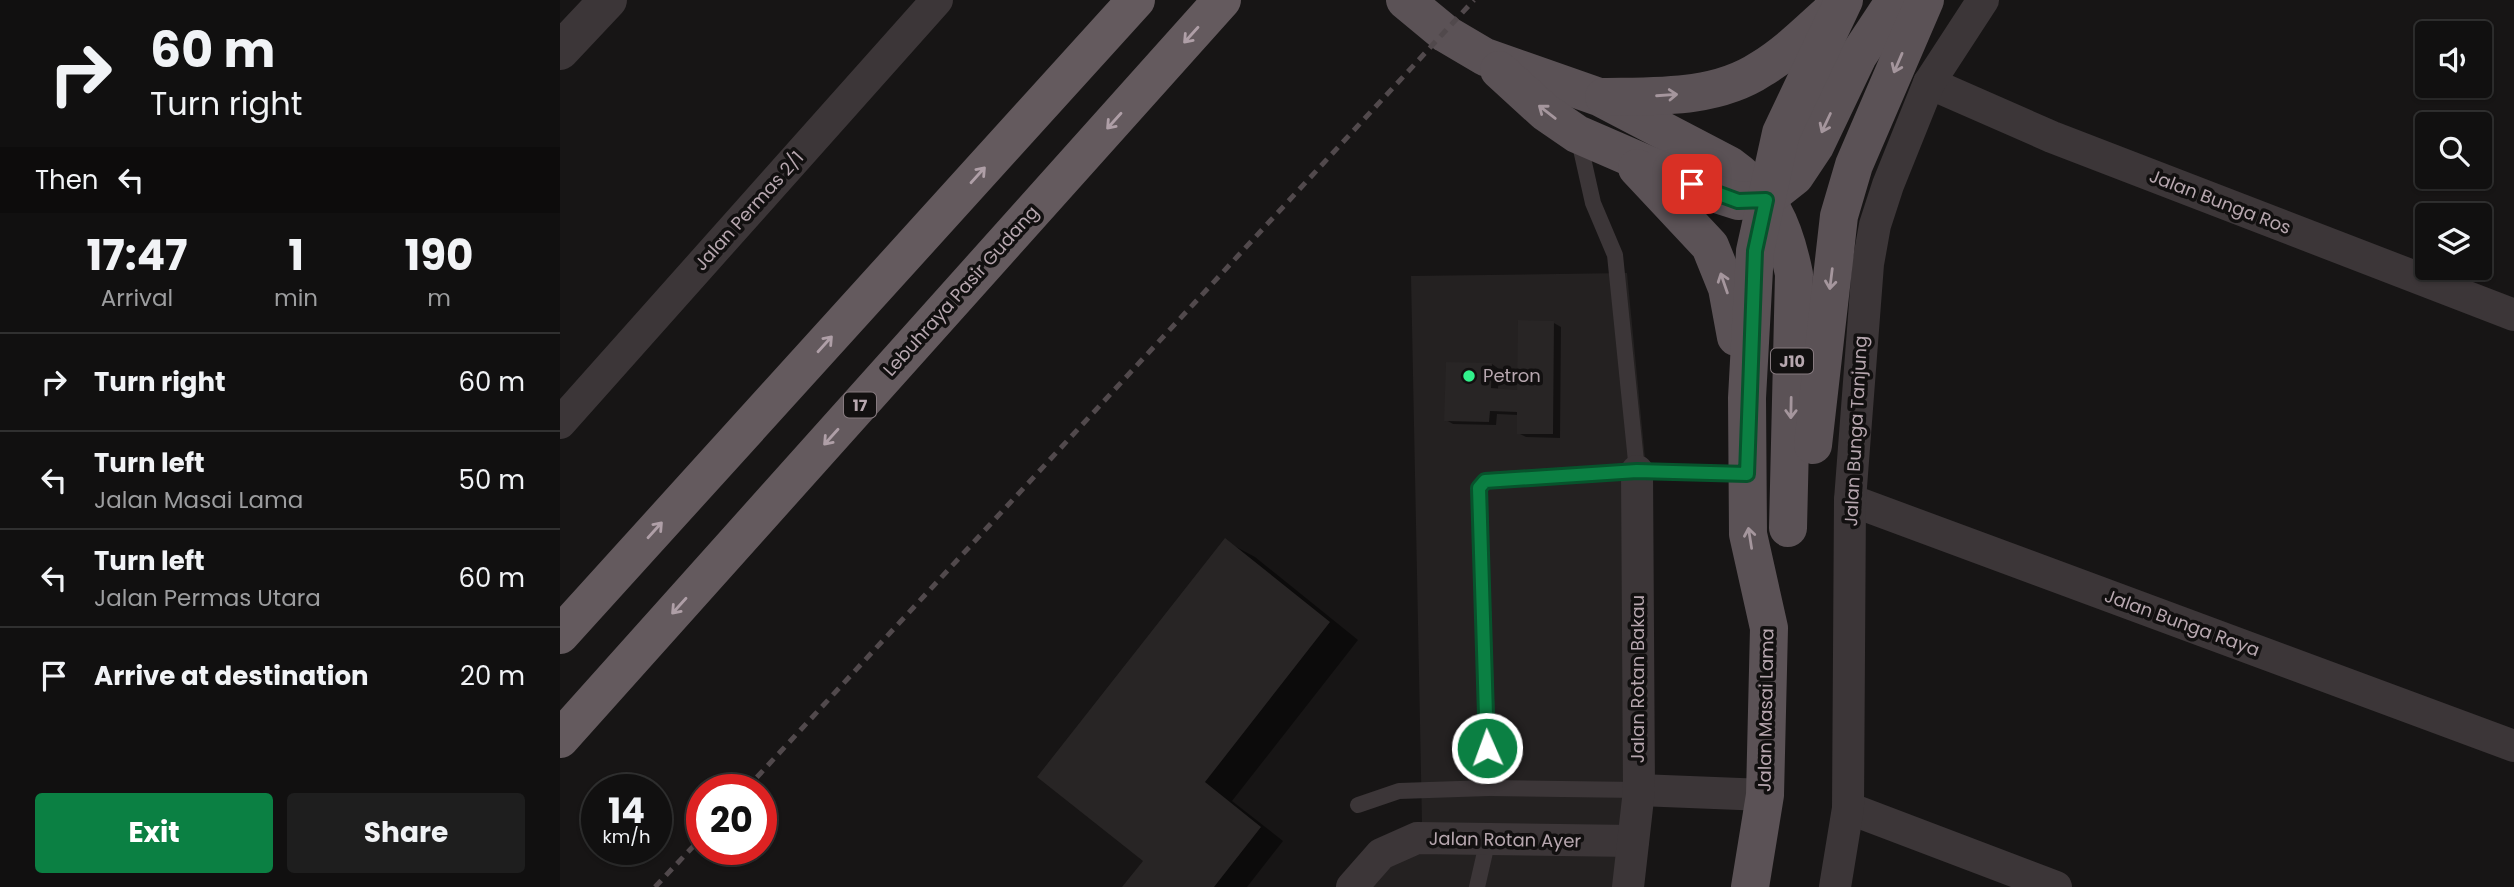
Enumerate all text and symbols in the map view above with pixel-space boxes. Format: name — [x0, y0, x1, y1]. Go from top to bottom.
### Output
text: 60 m — [150, 16, 275, 84]
map controls — [2415, 21, 2492, 280]
button: sound — [2415, 21, 2492, 98]
one-way arrow — [1183, 26, 1199, 44]
icon: right — [35, 28, 126, 119]
one-way arrow — [1891, 52, 1904, 73]
text: Turn right — [150, 81, 302, 126]
one-way arrow — [1655, 89, 1678, 102]
one-way arrow — [1538, 105, 1556, 120]
one-way arrow — [1106, 112, 1122, 130]
one-way arrow — [1819, 112, 1832, 133]
button: search — [2415, 112, 2492, 189]
street label: Jalan Permas 2/1 — [688, 146, 809, 276]
pin — [1662, 154, 1722, 214]
icon: left — [112, 161, 150, 199]
text: Then — [35, 162, 98, 198]
street label: Jalan Bunga Ros — [2146, 163, 2295, 240]
icon: arrive — [1673, 165, 1711, 203]
one-way arrow — [969, 167, 986, 184]
street label: Lebuhraya Pasir Gudang — [877, 200, 1044, 381]
button: layers — [2415, 203, 2492, 280]
text: 17:47 — [86, 226, 188, 285]
text: 1 — [288, 226, 304, 285]
text: 190 — [405, 226, 474, 285]
one-way arrow — [1824, 267, 1837, 289]
one-way arrow — [1717, 272, 1729, 294]
text: Arrival — [101, 282, 173, 314]
text: min — [274, 282, 318, 314]
text: m — [427, 282, 451, 314]
one-way arrow — [817, 335, 833, 353]
street label: Jalan Bunga Tanjung — [1838, 335, 1873, 527]
road number: J10 — [1771, 348, 1813, 374]
icon: right — [35, 363, 73, 401]
place label: Petron — [1483, 363, 1541, 388]
text: Turn right — [94, 364, 226, 400]
text: 60 m — [458, 364, 525, 400]
marker: Petron — [1461, 368, 1477, 384]
road number: 17 — [844, 392, 876, 418]
one-way arrow — [1784, 397, 1797, 420]
one-way arrow — [823, 427, 839, 445]
text: Turn left — [94, 445, 205, 481]
icon: left — [35, 461, 73, 499]
text: 50 m — [459, 462, 525, 498]
text: Jalan Masai Lama — [94, 484, 303, 516]
one-way arrow — [647, 522, 664, 539]
one-way arrow — [1743, 527, 1756, 550]
text: Turn left — [94, 543, 205, 579]
icon: left — [35, 559, 73, 597]
text: 60 m — [458, 560, 525, 596]
text: Jalan Permas Utara — [94, 582, 321, 614]
street label: Jalan Bunga Raya — [2101, 583, 2263, 662]
street label: Jalan Rotan Bakau — [1625, 595, 1650, 763]
one-way arrow — [671, 597, 687, 615]
street label: Jalan Masai Lama — [1752, 628, 1779, 792]
icon: arrive — [35, 657, 73, 695]
text: Arrive at destination — [94, 658, 369, 694]
text: 20 m — [460, 658, 525, 694]
position arrow — [1450, 711, 1524, 785]
speed limit sign: 20 — [686, 774, 777, 865]
text: 14 — [608, 786, 645, 835]
button: Exit — [35, 793, 273, 873]
button: Share — [287, 793, 525, 873]
text: km/h — [603, 824, 650, 849]
street label: Jalan Rotan Ayer — [1429, 826, 1582, 853]

